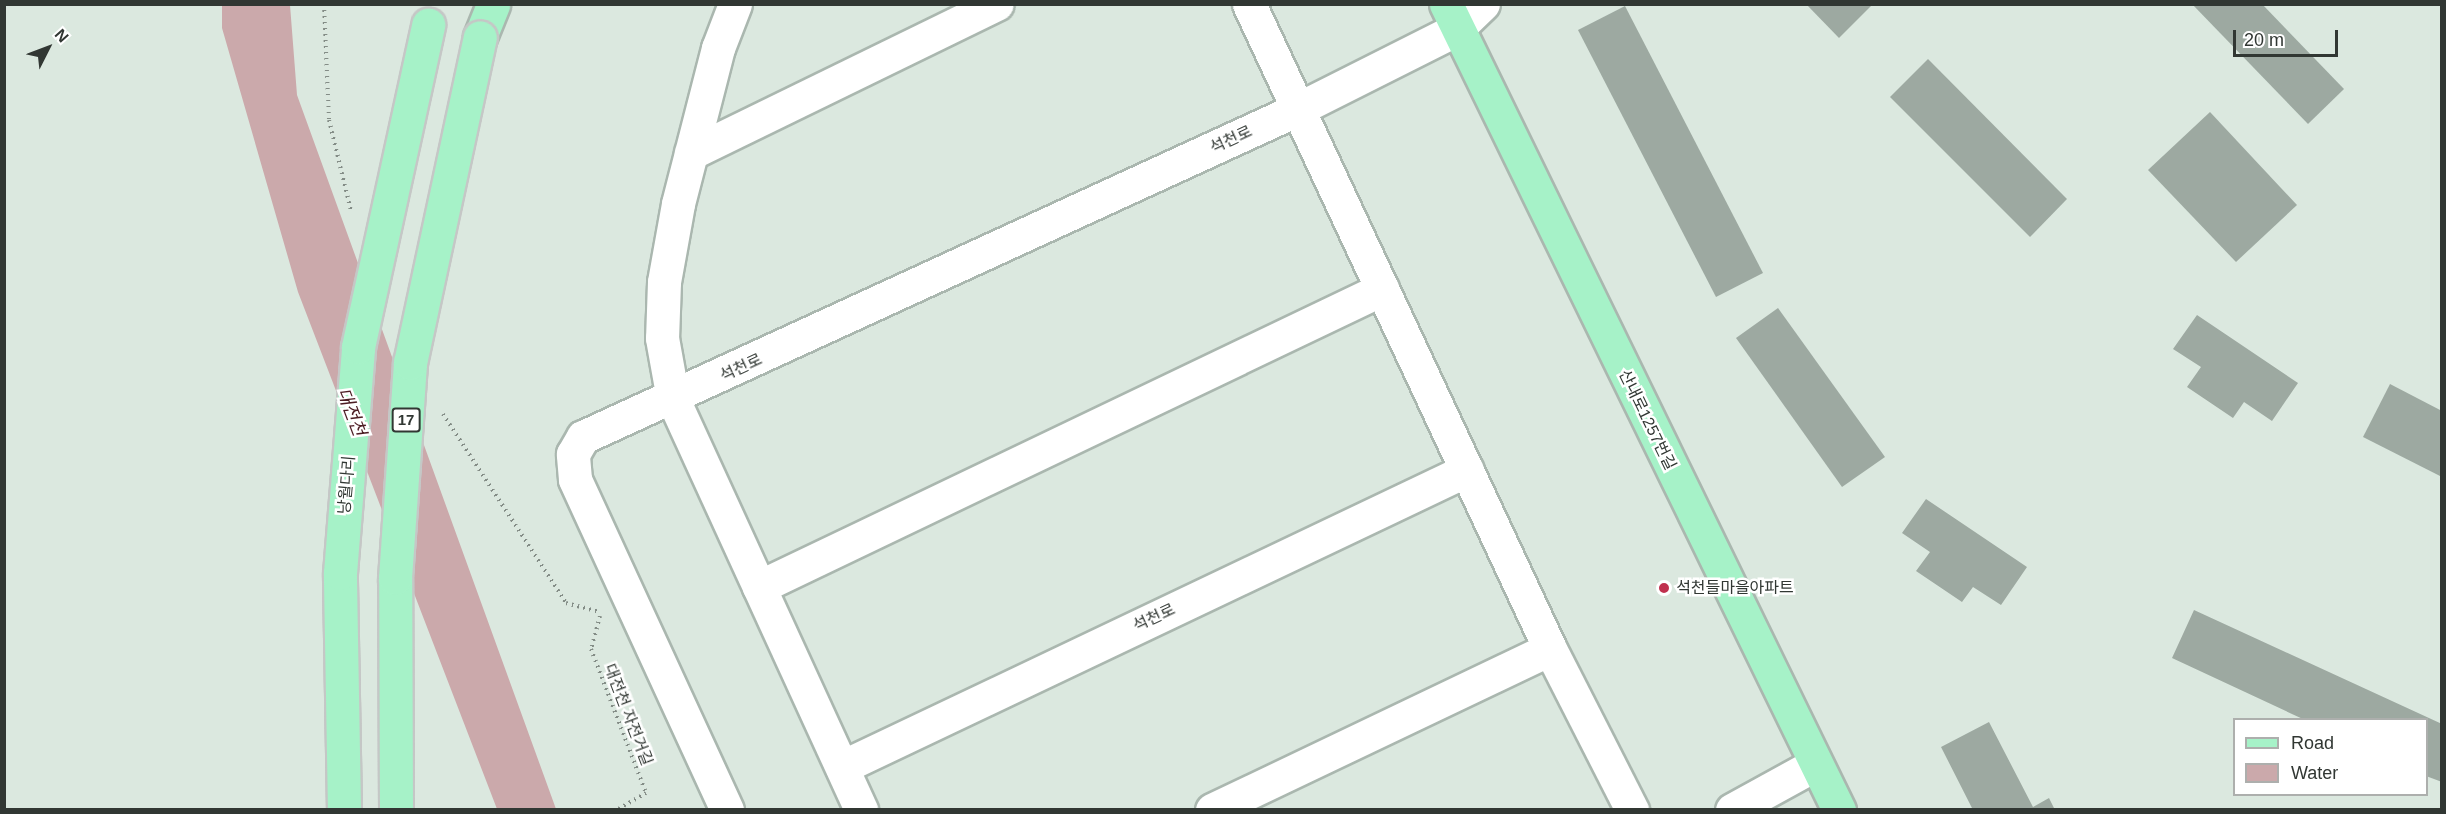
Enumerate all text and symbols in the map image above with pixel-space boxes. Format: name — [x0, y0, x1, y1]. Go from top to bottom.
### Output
north arrow — [18, 18, 78, 78]
scale bar — [2236, 18, 2341, 56]
text: N — [52, 26, 72, 46]
text: 20 m — [2244, 30, 2284, 50]
street label: 석천로 — [1207, 122, 1255, 158]
street label: 석천로 — [717, 350, 765, 386]
street label: 산내로1257번길 — [1614, 367, 1680, 473]
water label: 대전천 — [332, 385, 370, 439]
road number: 17 — [391, 408, 421, 432]
street label: 낭월다리 — [335, 455, 359, 515]
place label: 석천들마을아파트 — [1676, 578, 1794, 598]
marker: 석천들마을아파트 — [1657, 581, 1671, 595]
street label: 석천로 — [1130, 600, 1178, 636]
street label: 대전천 자전거길 — [600, 661, 656, 769]
legend — [2233, 718, 2428, 796]
text: Road — [2291, 733, 2334, 753]
text: Water — [2291, 763, 2338, 783]

